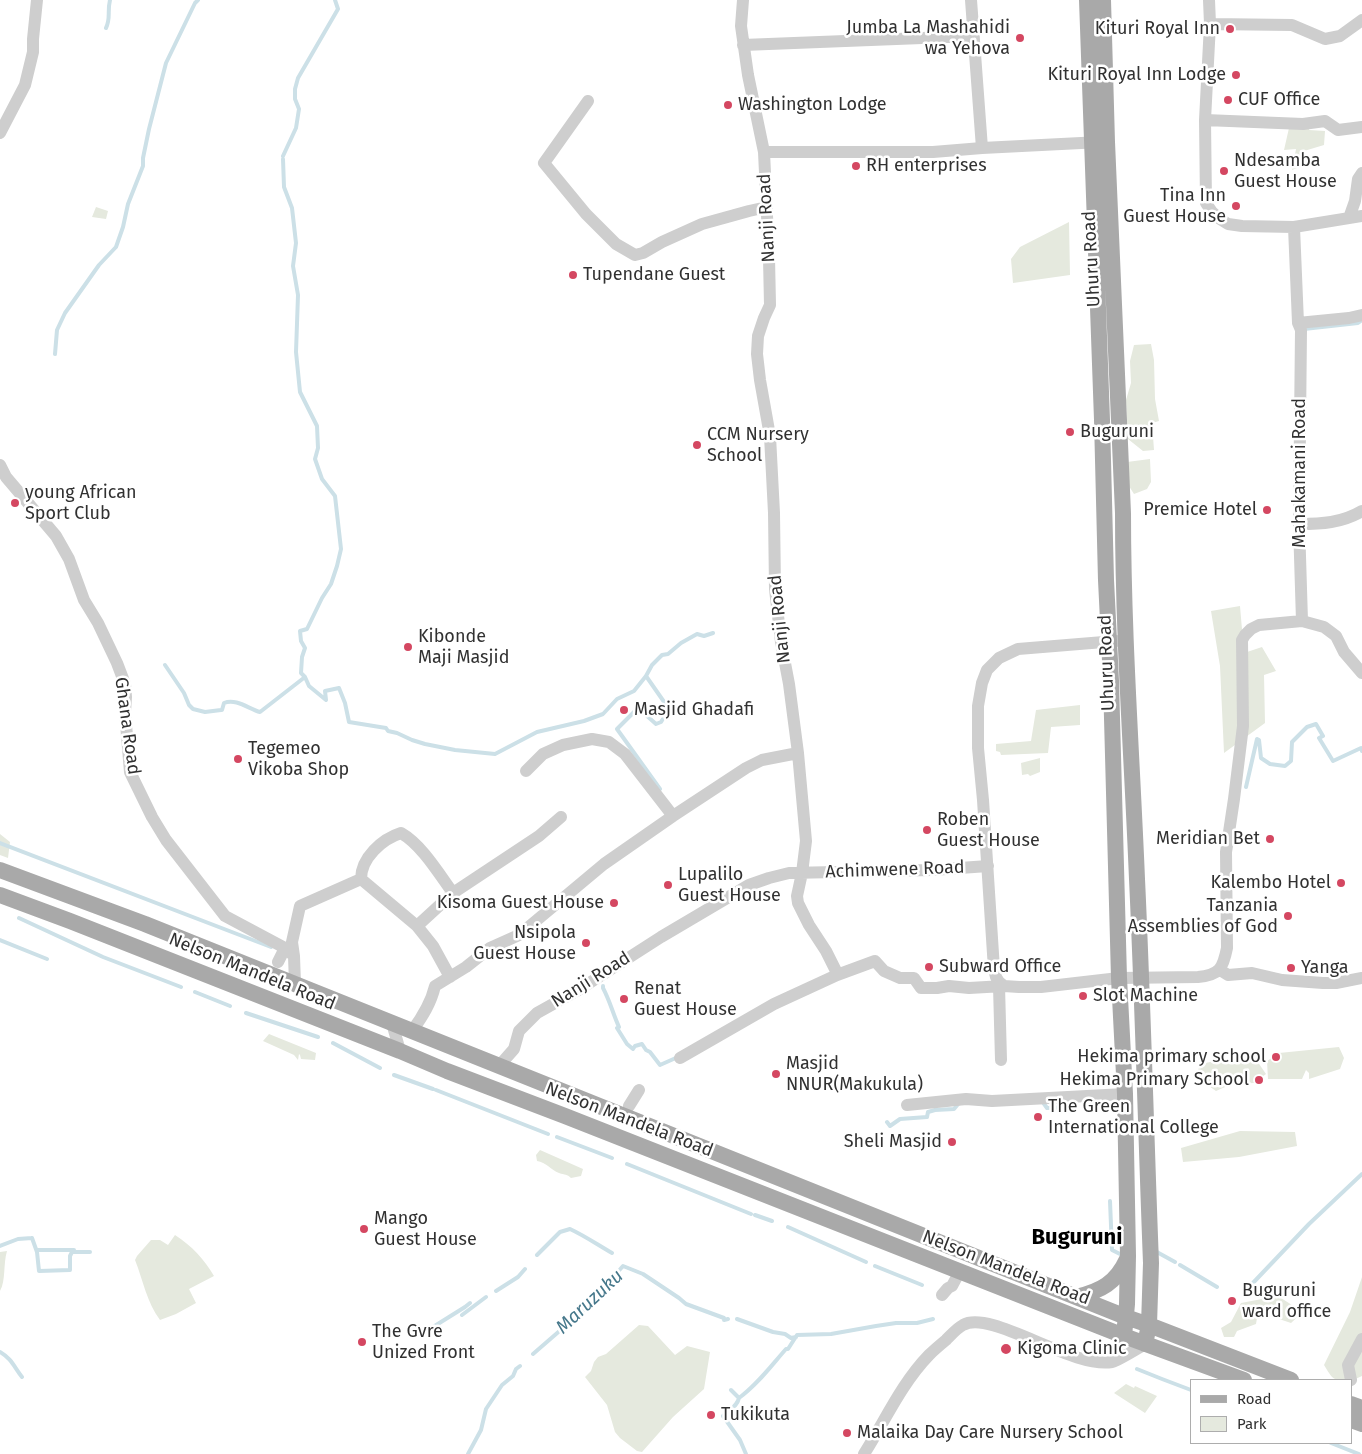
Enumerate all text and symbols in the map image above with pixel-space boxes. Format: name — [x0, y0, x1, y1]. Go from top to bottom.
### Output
place label: Jumba La Mashahidi wa Yehova — [846, 17, 1010, 59]
place label: Kituri Royal Inn — [1095, 18, 1220, 40]
marker: Kituri Royal Inn — [1224, 23, 1236, 35]
marker: Jumba La Mashahidi wa Yehova — [1014, 32, 1026, 44]
place label: Kituri Royal Inn Lodge — [1047, 64, 1226, 86]
marker: Kituri Royal Inn Lodge — [1230, 69, 1242, 81]
place label: CUF Office — [1238, 89, 1320, 111]
place label: Washington Lodge — [738, 94, 887, 116]
marker: CUF Office — [1222, 94, 1234, 106]
marker: Washington Lodge — [722, 99, 734, 111]
place label: Ndesamba Guest House — [1234, 150, 1337, 192]
place label: RH enterprises — [866, 155, 987, 177]
marker: RH enterprises — [850, 160, 862, 172]
marker: Ndesamba Guest House — [1218, 165, 1230, 177]
street label: Nanji Road — [754, 173, 780, 263]
place label: Tina Inn Guest House — [1123, 185, 1226, 228]
marker: Tina Inn Guest House — [1230, 200, 1242, 212]
street label: Uhuru Road — [1079, 210, 1105, 308]
place label: Tupendane Guest — [583, 264, 725, 286]
marker: Tupendane Guest — [567, 269, 579, 281]
street label: Mahakamani Road — [1289, 398, 1311, 548]
place label: Buguruni — [1080, 421, 1154, 443]
place label: CCM Nursery School — [707, 424, 809, 466]
marker: Buguruni — [1064, 426, 1076, 438]
marker: CCM Nursery School — [691, 439, 703, 451]
place label: young African Sport Club — [25, 482, 137, 524]
marker: young African Sport Club — [9, 497, 21, 509]
place label: Premice Hotel — [1143, 499, 1257, 521]
marker: Premice Hotel — [1261, 504, 1273, 516]
street label: Nanji Road — [765, 574, 795, 664]
street label: Uhuru Road — [1095, 614, 1119, 712]
place label: Kibonde Maji Masjid — [418, 626, 509, 669]
marker: Kibonde Maji Masjid — [402, 641, 414, 653]
street label: Ghana Road — [109, 676, 145, 776]
place label: Masjid Ghadafi — [634, 699, 754, 721]
marker: Masjid Ghadafi — [618, 704, 630, 716]
place label: Tegemeo Vikoba Shop — [248, 738, 349, 781]
marker: Tegemeo Vikoba Shop — [232, 753, 244, 765]
place label: Roben Guest House — [937, 809, 1040, 852]
marker: Roben Guest House — [921, 824, 933, 836]
place label: Meridian Bet — [1156, 828, 1260, 850]
marker: Meridian Bet — [1264, 833, 1276, 845]
street label: Achimwene Road — [825, 857, 965, 883]
place label: Lupalilo Guest House — [678, 864, 781, 906]
place label: Kalembo Hotel — [1210, 872, 1331, 894]
marker: Kalembo Hotel — [1335, 877, 1347, 889]
marker: Lupalilo Guest House — [662, 879, 674, 891]
place label: Kisoma Guest House — [437, 892, 604, 914]
place label: Tanzania Assemblies of God — [1128, 895, 1278, 938]
marker: Kisoma Guest House — [608, 897, 620, 909]
marker: Tanzania Assemblies of God — [1282, 910, 1294, 922]
place label: Nsipola Guest House — [473, 922, 576, 964]
street label: Nelson Mandela Road — [166, 929, 338, 1015]
marker: Nsipola Guest House — [580, 937, 592, 949]
street label: Nanji Road — [548, 947, 634, 1013]
place label: Subward Office — [939, 956, 1061, 978]
place label: Yanga — [1301, 957, 1349, 979]
marker: Subward Office — [923, 961, 935, 973]
marker: Yanga — [1285, 962, 1297, 974]
place label: Renat Guest House — [634, 978, 737, 1021]
place label: Slot Machine — [1093, 985, 1198, 1007]
marker: Slot Machine — [1077, 990, 1089, 1002]
marker: Renat Guest House — [618, 993, 630, 1005]
place label: Hekima primary school — [1077, 1046, 1266, 1068]
marker: Hekima primary school — [1270, 1051, 1282, 1063]
place label: Masjid NNUR(Makukula) — [786, 1053, 923, 1096]
marker: Masjid NNUR(Makukula) — [770, 1068, 782, 1080]
place label: Hekima Primary School — [1059, 1069, 1249, 1091]
marker: Hekima Primary School — [1253, 1074, 1265, 1086]
street label: Nelson Mandela Road — [542, 1078, 716, 1162]
place label: The Green International College — [1048, 1096, 1219, 1138]
marker: The Green International College — [1032, 1111, 1044, 1123]
place label: Sheli Masjid — [844, 1131, 942, 1153]
marker: Sheli Masjid — [946, 1136, 958, 1148]
place label: Mango Guest House — [374, 1208, 477, 1250]
marker: Mango Guest House — [358, 1223, 370, 1235]
district label: Buguruni — [1032, 1225, 1122, 1251]
street label: Nelson Mandela Road — [919, 1226, 1093, 1310]
water label: Maruzuku — [552, 1265, 628, 1339]
place label: Buguruni ward office — [1242, 1280, 1331, 1322]
marker: Buguruni ward office — [1226, 1295, 1238, 1307]
place label: The Gvre Unized Front — [372, 1321, 475, 1364]
marker: The Gvre Unized Front — [356, 1336, 368, 1348]
place label: Kigoma Clinic — [1017, 1338, 1127, 1360]
marker: Kigoma Clinic — [999, 1342, 1013, 1356]
legend — [1190, 1379, 1352, 1444]
text: Road — [1237, 1390, 1272, 1408]
place label: Tukikuta — [721, 1404, 790, 1426]
marker: Tukikuta — [705, 1409, 717, 1421]
text: Park — [1237, 1415, 1267, 1433]
place label: Malaika Day Care Nursery School — [857, 1422, 1123, 1444]
marker: Malaika Day Care Nursery School — [841, 1427, 853, 1439]

